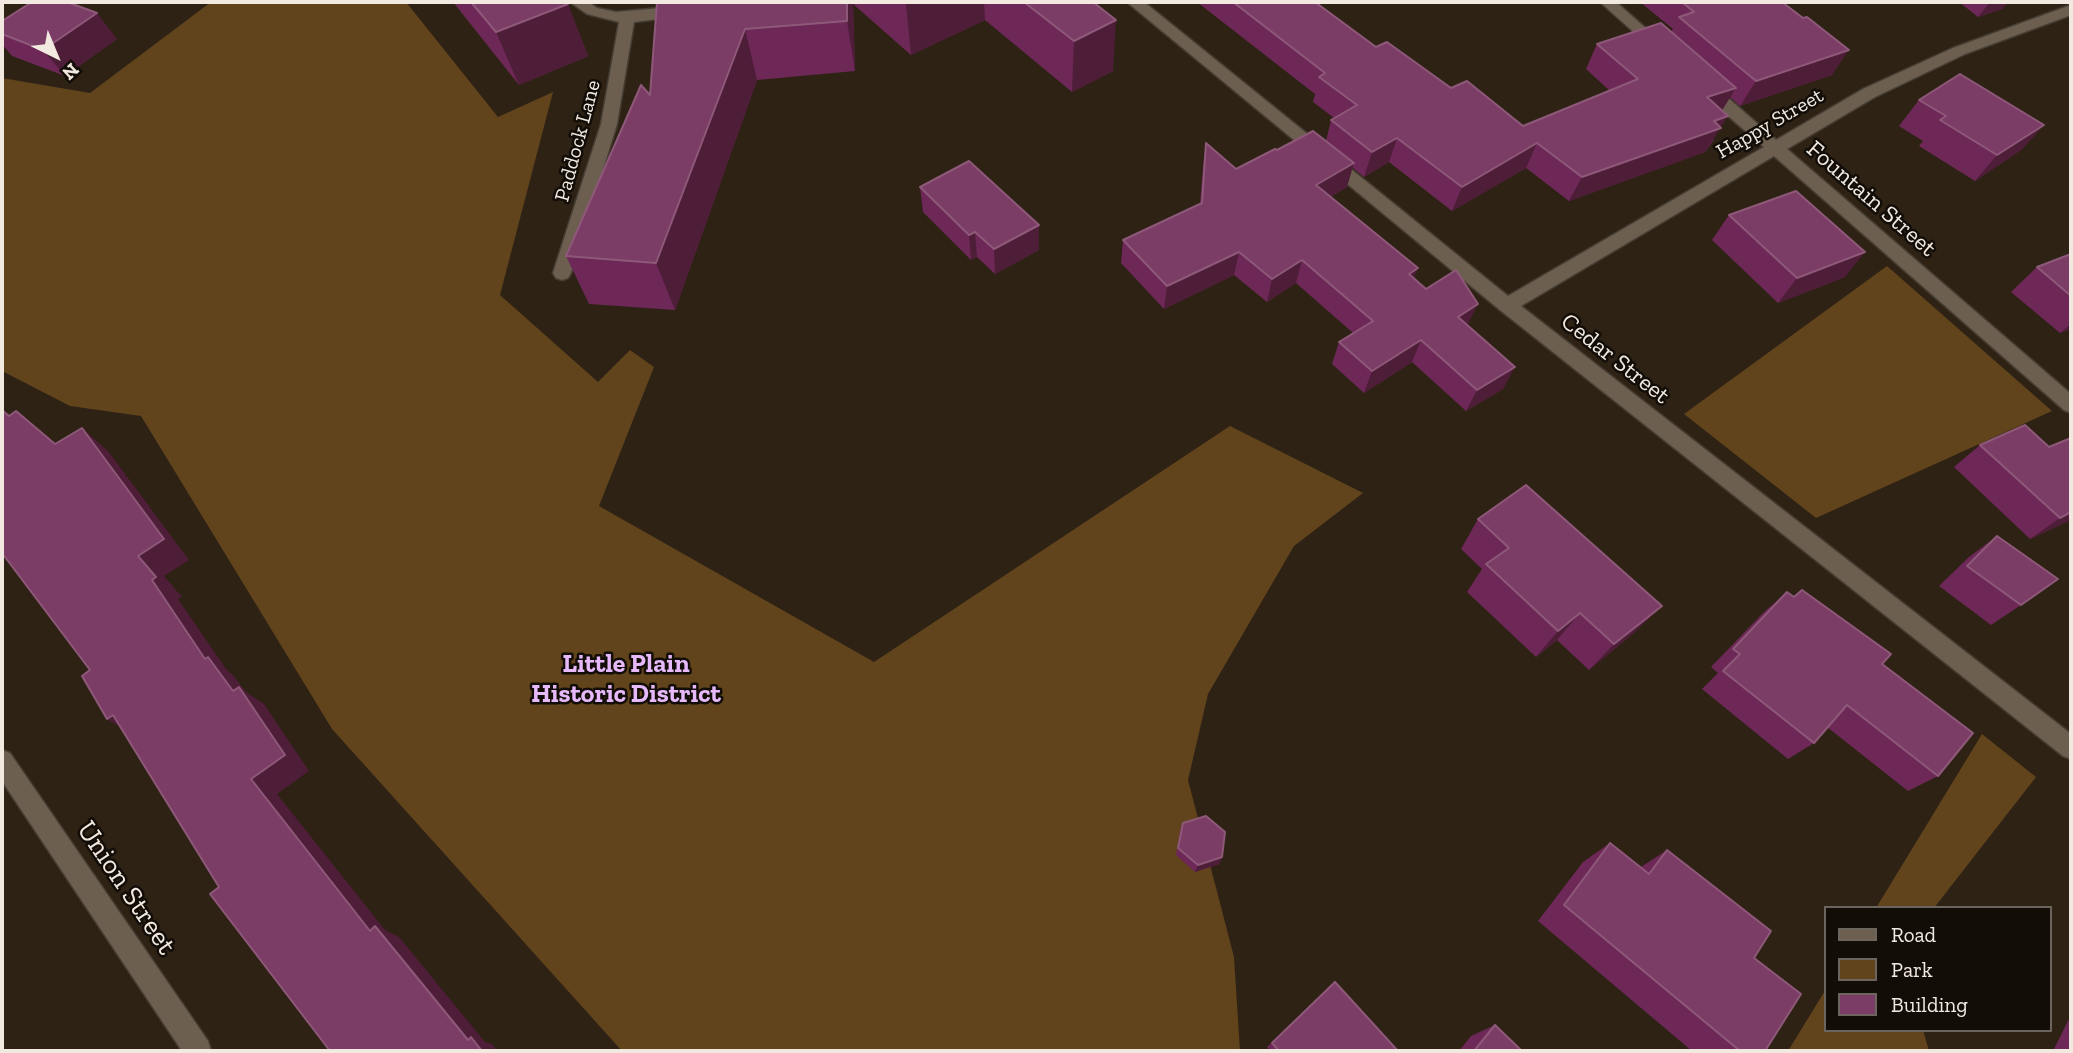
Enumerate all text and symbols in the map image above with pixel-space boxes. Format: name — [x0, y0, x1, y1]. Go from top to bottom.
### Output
north arrow — [21, 21, 91, 91]
text: N — [58, 58, 84, 85]
street label: Paddock Lane — [550, 77, 606, 205]
street label: Happy Street — [1712, 83, 1828, 165]
street label: Fountain Street — [1800, 135, 1942, 263]
street label: Cedar Street — [1555, 308, 1675, 410]
district label: Little Plain Historic District — [531, 649, 721, 710]
street label: Union Street — [69, 815, 183, 961]
legend — [1825, 906, 2052, 1032]
text: Road — [1891, 922, 1936, 947]
text: Park — [1891, 957, 1933, 982]
text: Building — [1891, 992, 1968, 1017]

